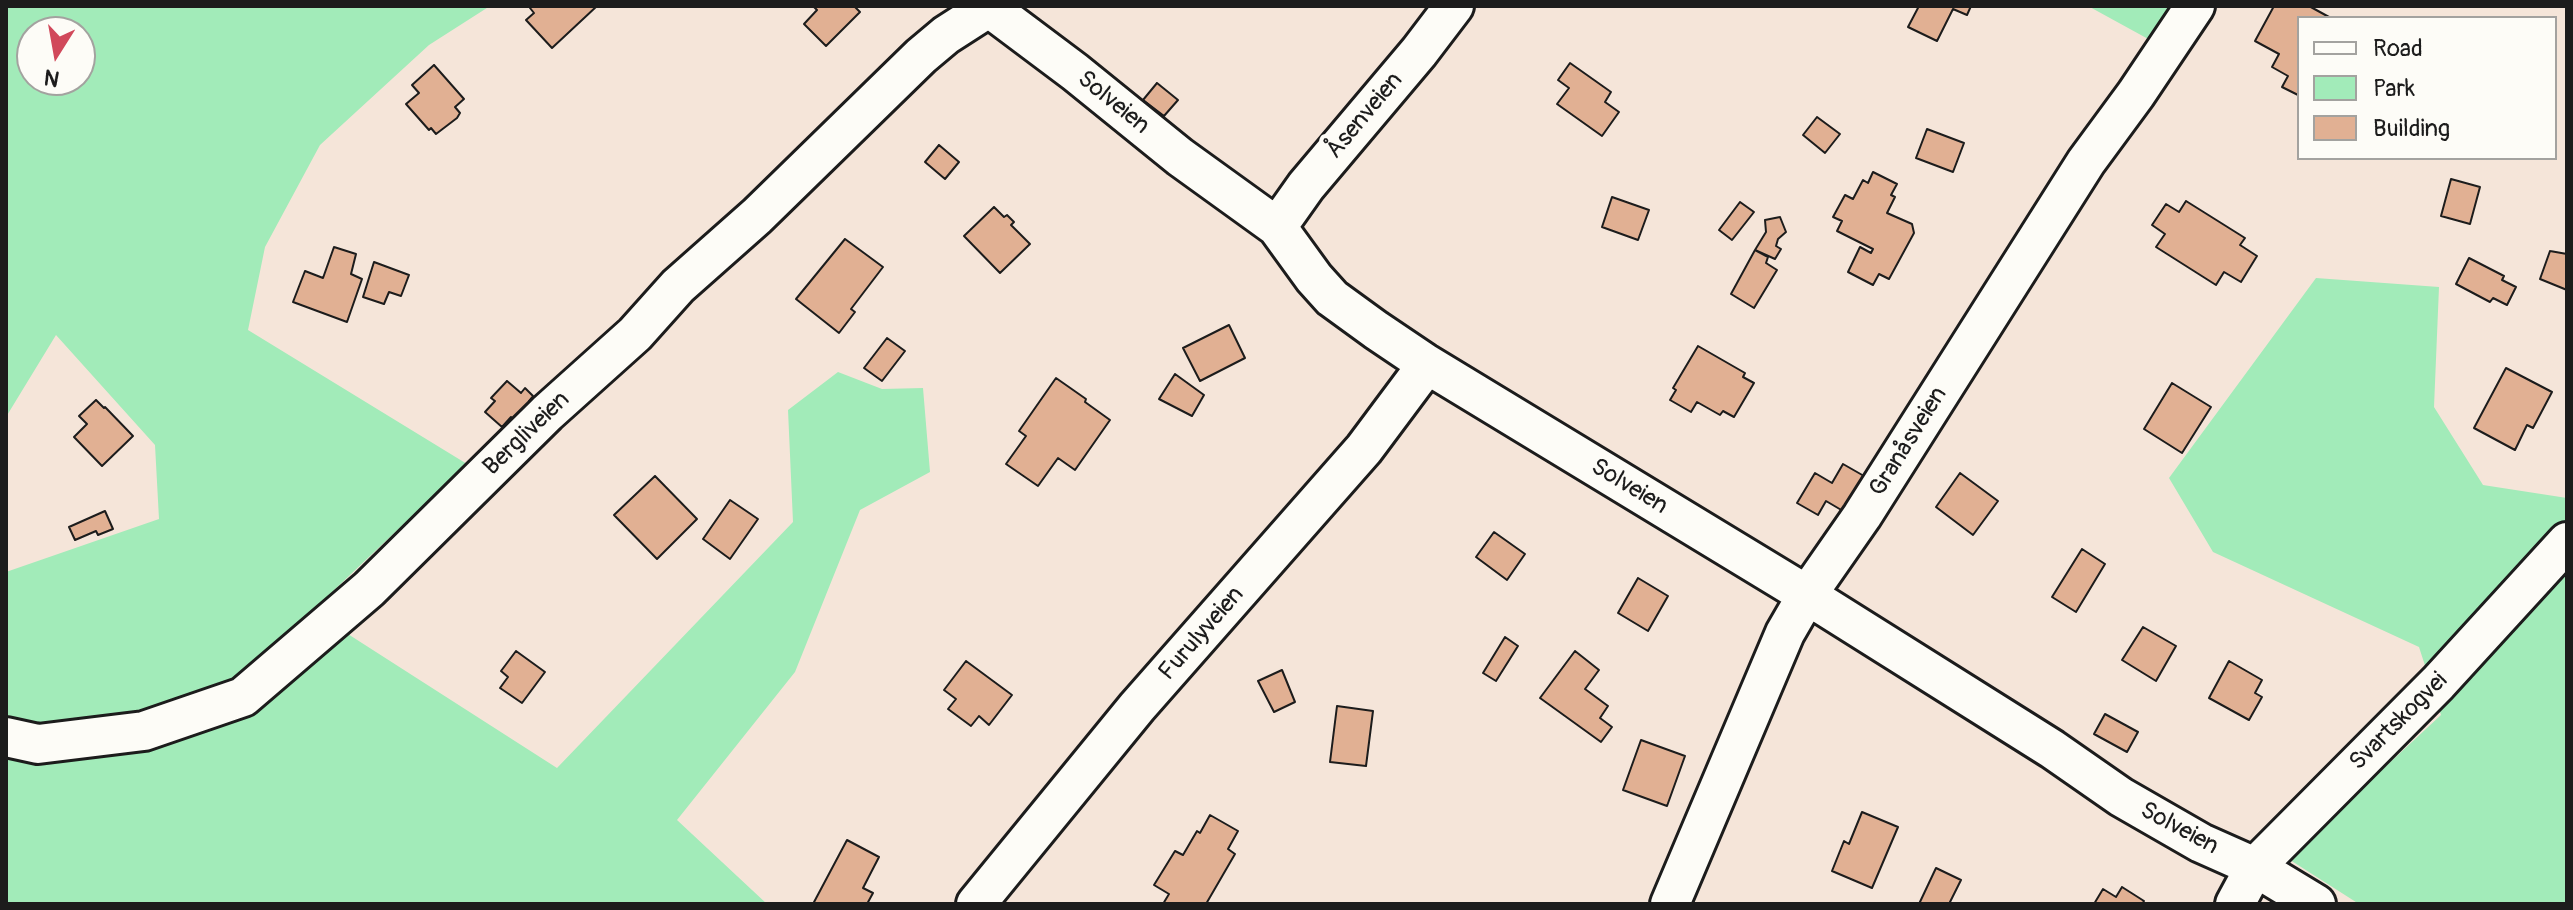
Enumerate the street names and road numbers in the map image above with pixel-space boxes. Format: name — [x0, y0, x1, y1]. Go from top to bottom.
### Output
street label: Solveien — [1071, 65, 1155, 141]
street label: Åsenveien — [1321, 67, 1409, 165]
street label: Granåsveien — [1864, 382, 1954, 502]
street label: Bergliveien — [478, 386, 576, 482]
street label: Solveien — [1585, 453, 1673, 521]
street label: Furulyveien — [1153, 581, 1251, 687]
street label: Svartskogvei — [2344, 667, 2454, 777]
street label: Solveien — [2135, 796, 2223, 862]

